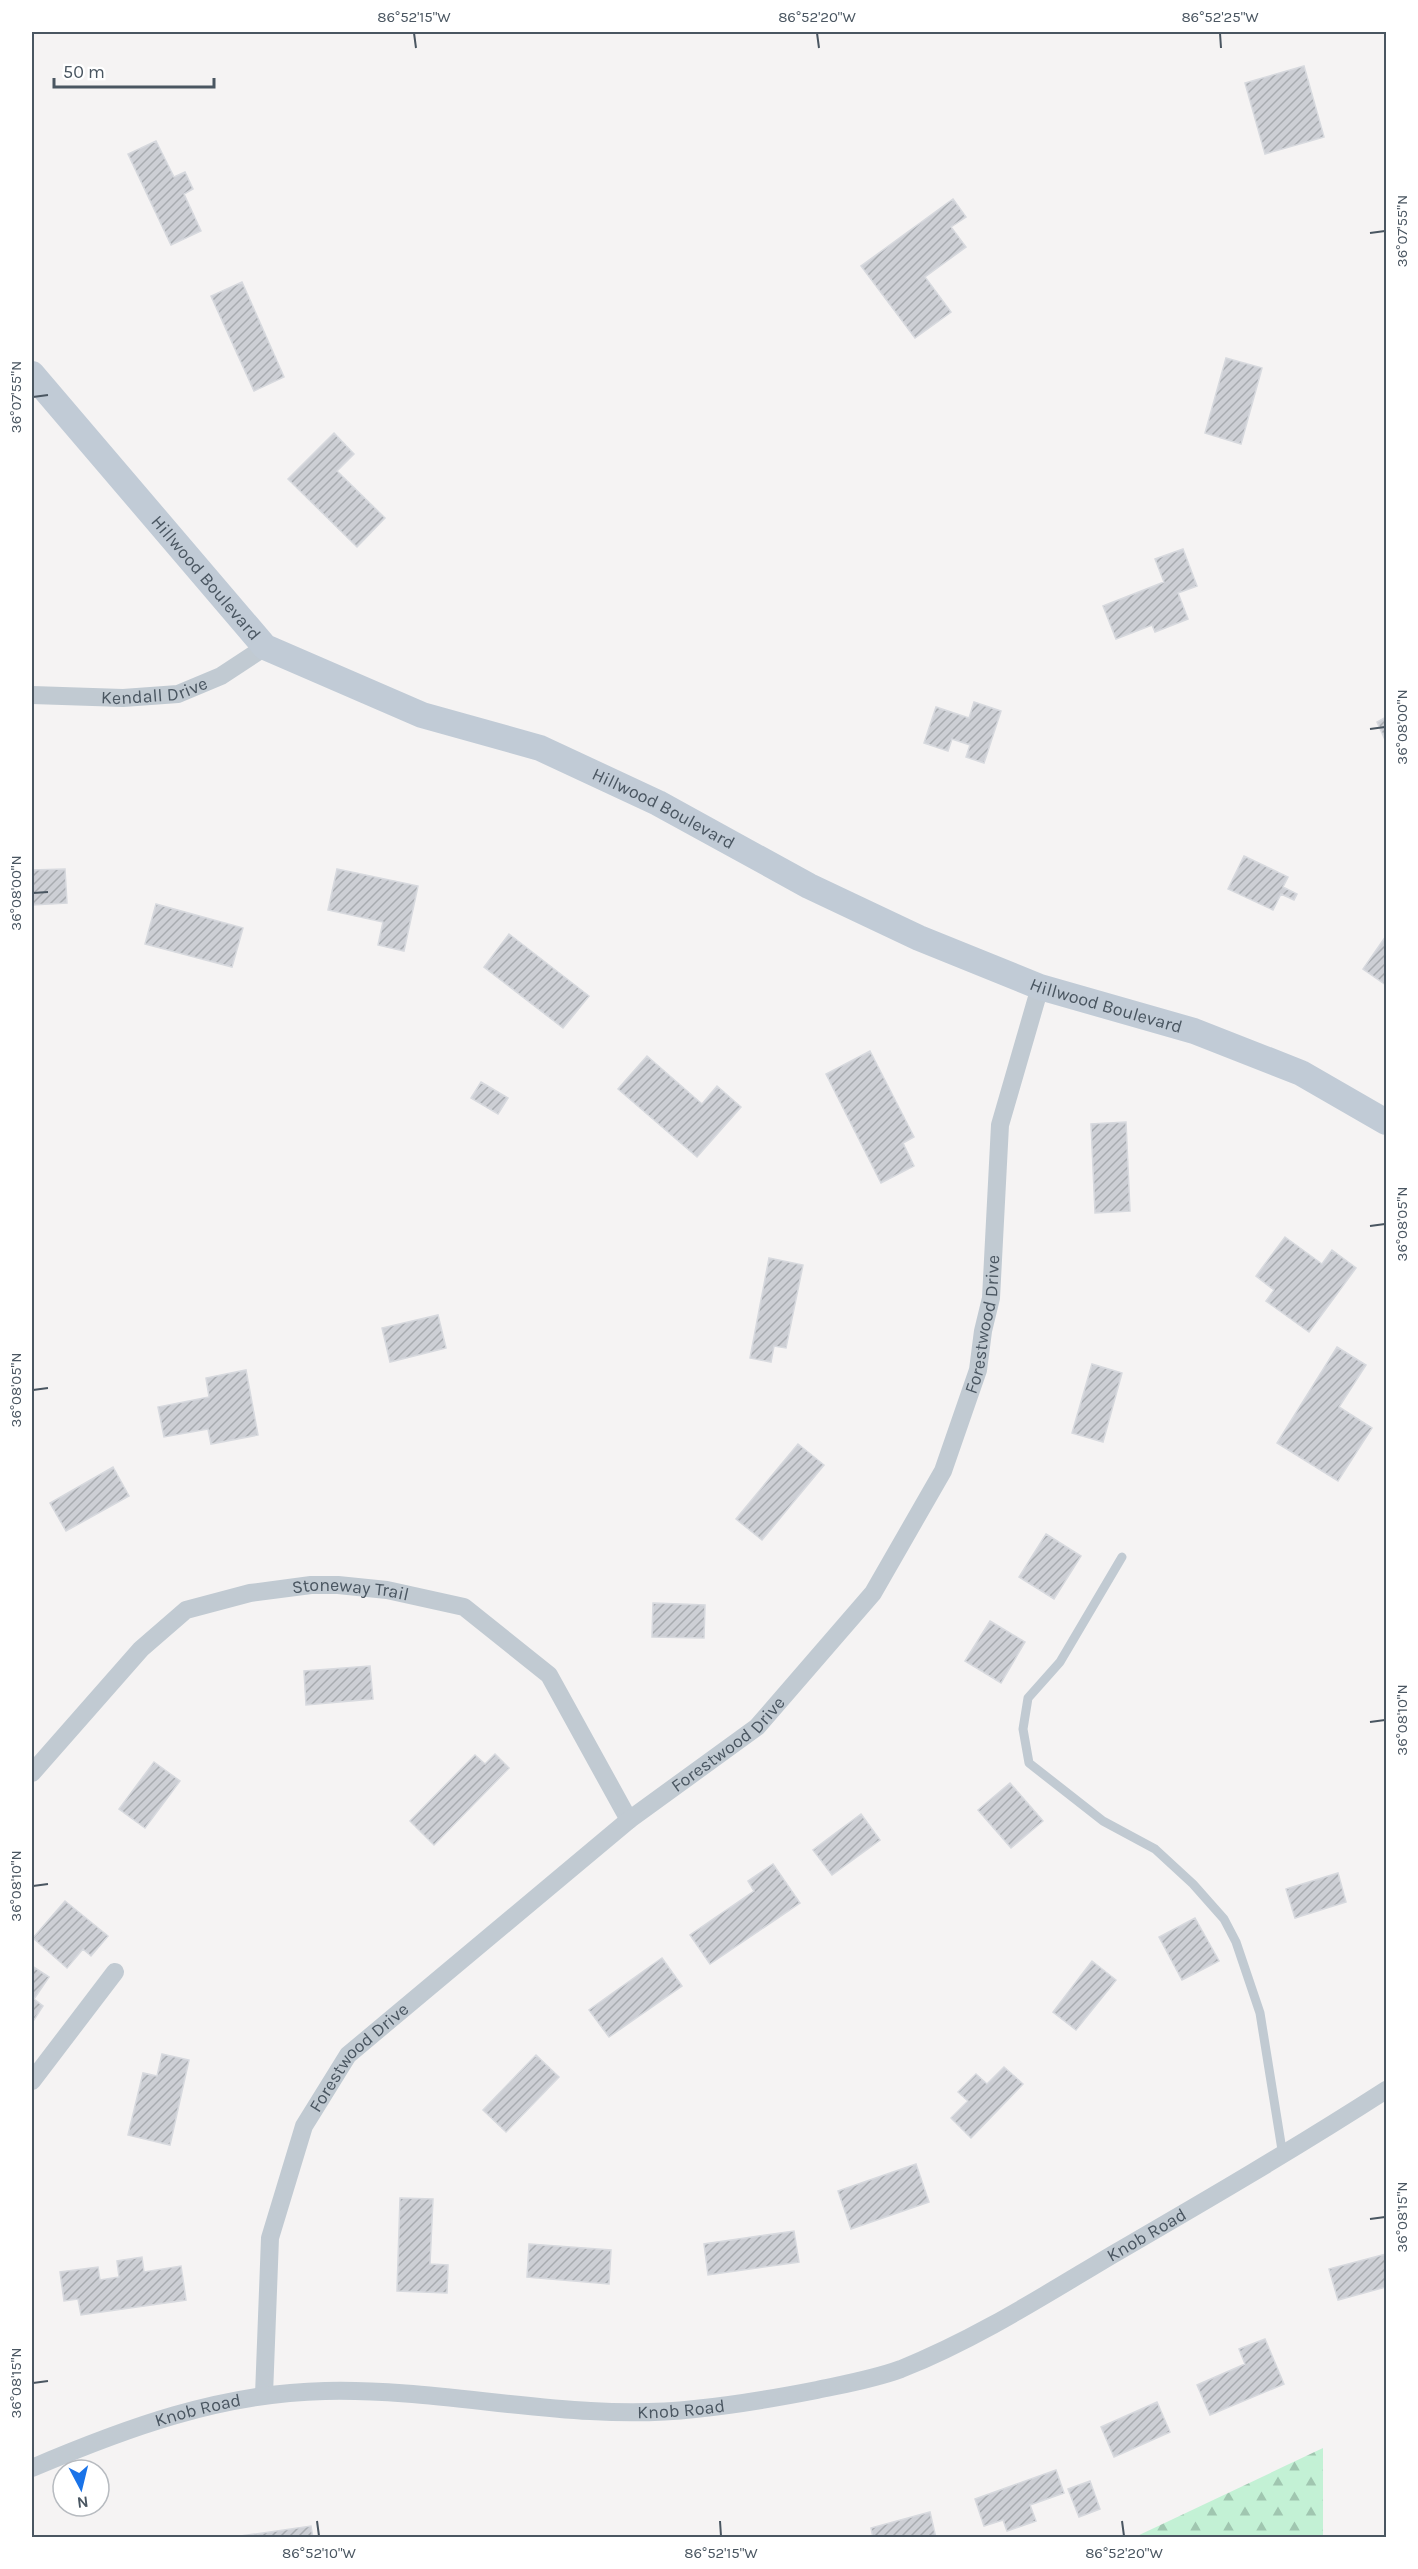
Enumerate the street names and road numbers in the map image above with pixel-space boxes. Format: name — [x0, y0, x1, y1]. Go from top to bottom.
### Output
street label: Hillwood Boulevard — [146, 511, 266, 645]
street label: Kendall Drive — [101, 672, 211, 709]
street label: Hillwood Boulevard — [589, 763, 739, 854]
street label: Hillwood Boulevard — [1027, 973, 1185, 1038]
street label: Forestwood Drive — [960, 1254, 1004, 1397]
street label: Stoneway Trail — [290, 1574, 411, 1606]
street label: Forestwood Drive — [667, 1692, 790, 1797]
street label: Forestwood Drive — [304, 1998, 413, 2116]
street label: Knob Road — [1103, 2203, 1190, 2267]
street label: Knob Road — [152, 2389, 243, 2432]
street label: Knob Road — [637, 2395, 726, 2423]

